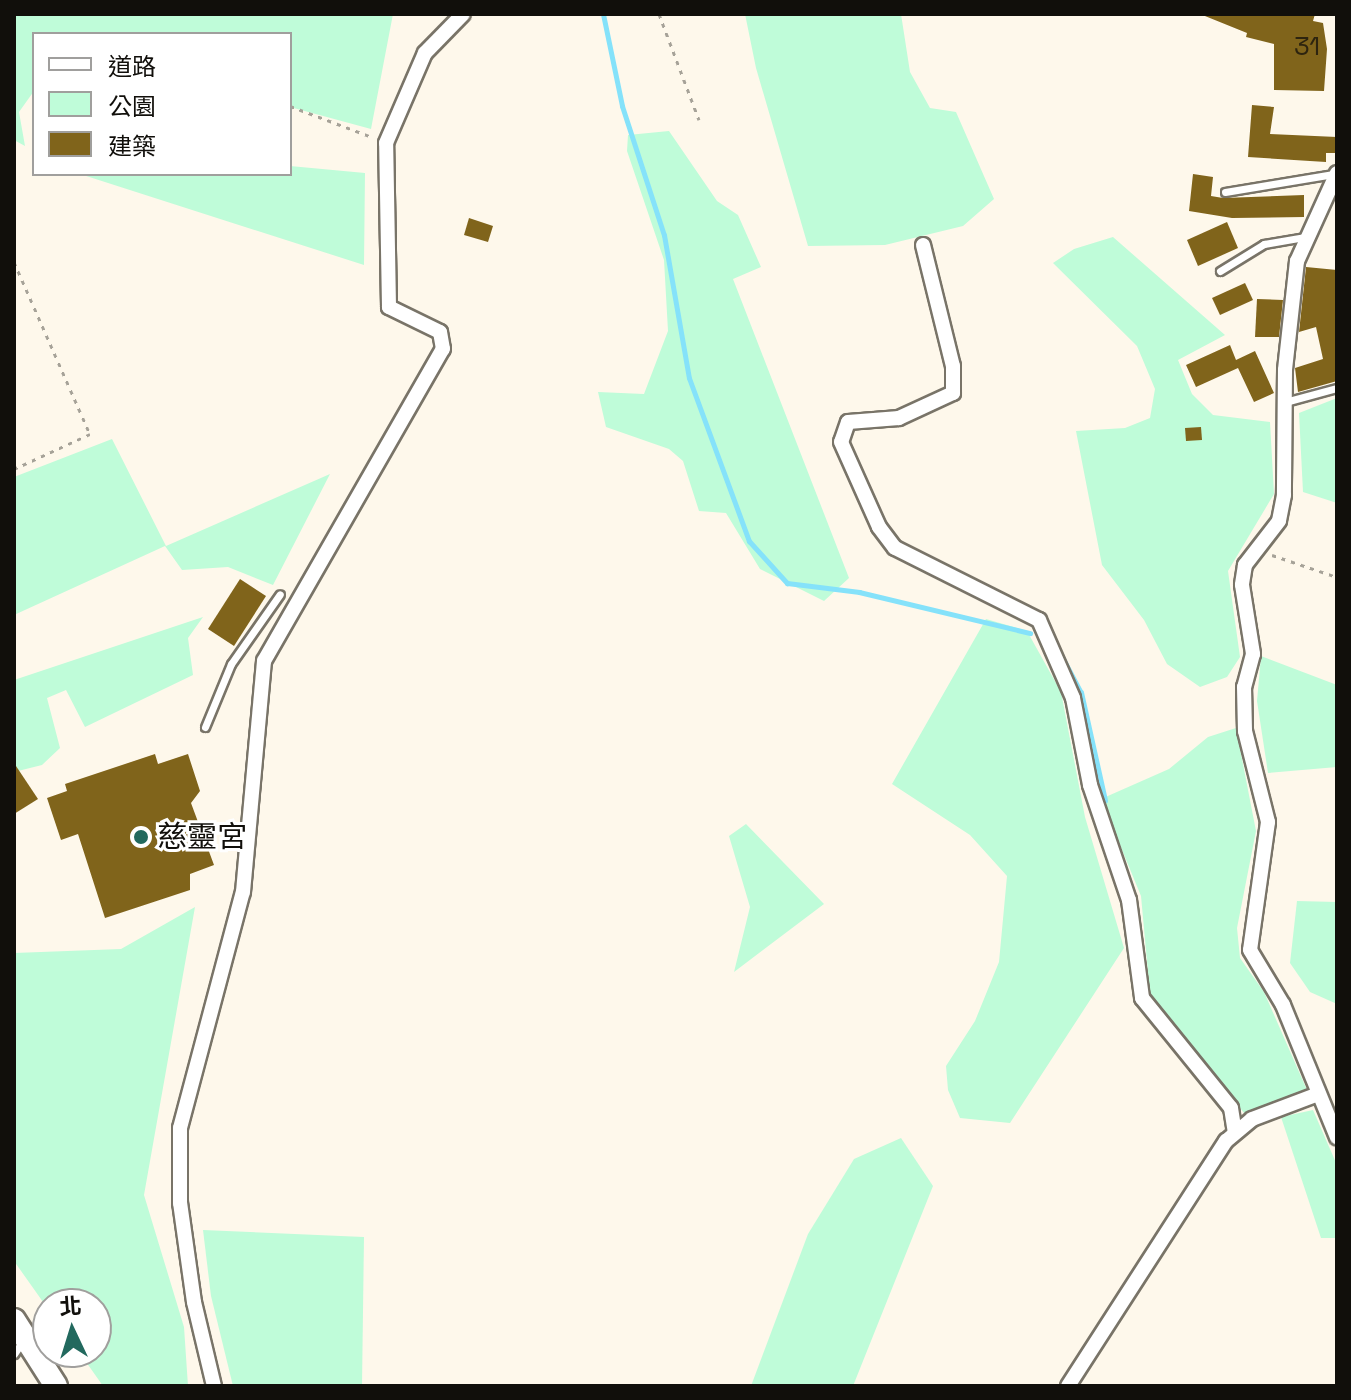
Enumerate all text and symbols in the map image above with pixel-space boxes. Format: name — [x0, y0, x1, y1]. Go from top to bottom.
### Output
house number: 31 — [1294, 31, 1320, 63]
legend — [32, 32, 292, 176]
text: 道路 — [108, 51, 156, 82]
text: 公園 — [108, 91, 156, 122]
text: 建築 — [108, 131, 156, 162]
place label: 慈靈宮 — [157, 819, 247, 855]
marker: 慈靈宮 — [132, 828, 150, 846]
north arrow — [32, 1288, 112, 1368]
text: 北 — [58, 1291, 82, 1321]

